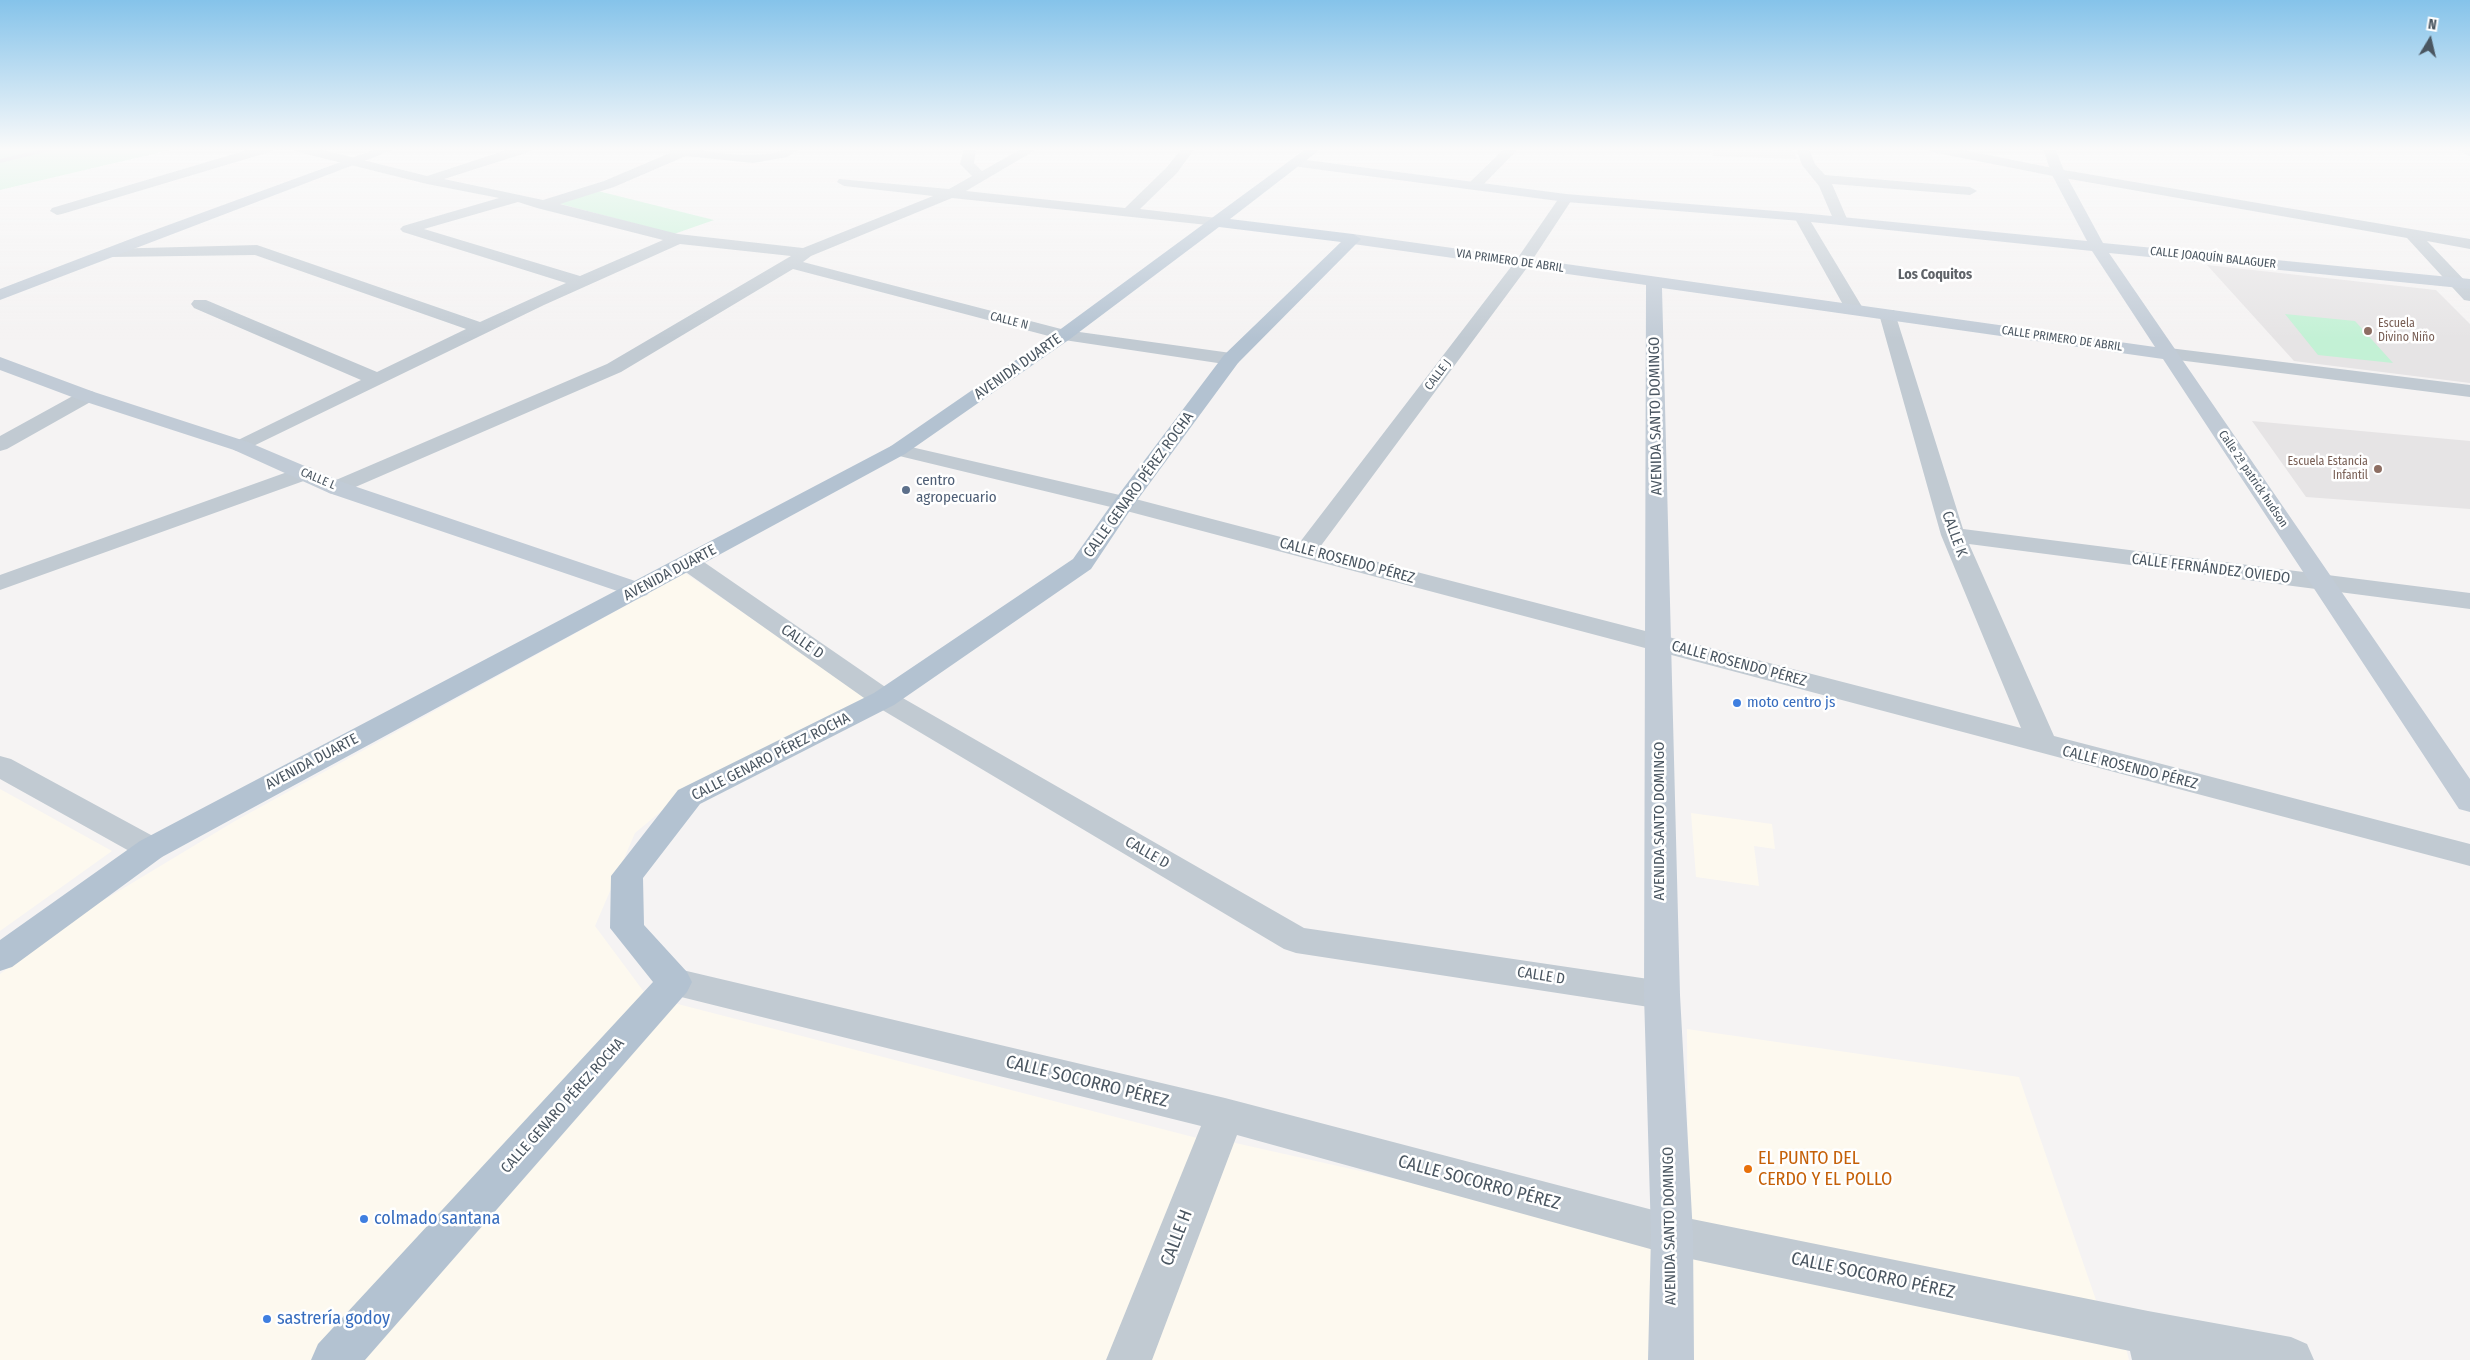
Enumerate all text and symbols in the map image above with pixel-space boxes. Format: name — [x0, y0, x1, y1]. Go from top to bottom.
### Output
north arrow — [2405, 15, 2455, 65]
text: N — [2427, 16, 2438, 34]
street label: CALLE JOAQUÍN BALAGUER — [2149, 244, 2277, 272]
street label: VIA PRIMERO DE ABRIL — [1455, 246, 1565, 276]
district label: Los Coquitos — [1898, 267, 1972, 283]
street label: CALLE N — [988, 309, 1030, 333]
place label: Escuela Divino Niño — [2378, 317, 2435, 345]
street label: CALLE PRIMERO DE ABRIL — [2001, 323, 2123, 355]
marker: Escuela Divino Niño — [2362, 325, 2374, 337]
street label: AVENIDA DUARTE — [971, 330, 1065, 404]
street label: AVENIDA SANTO DOMINGO — [1646, 336, 1666, 496]
street label: CALLE J — [1422, 357, 1454, 393]
street label: CALLE GENARO PÉREZ ROCHA — [1080, 409, 1198, 561]
street label: Calle 2ª patrick hudson — [2215, 428, 2291, 530]
place label: Escuela Estancia Infantil — [2287, 455, 2368, 483]
marker: Escuela Estancia Infantil — [2372, 463, 2384, 475]
street label: CALLE L — [298, 465, 338, 493]
place label: centro agropecuario — [916, 472, 997, 507]
marker: centro agropecuario — [900, 484, 912, 496]
street label: CALLE K — [1937, 509, 1971, 559]
street label: CALLE ROSENDO PÉREZ — [1277, 534, 1417, 588]
street label: AVENIDA DUARTE — [621, 541, 719, 605]
street label: CALLE FERNÁNDEZ OVIEDO — [2131, 550, 2291, 588]
street label: CALLE D — [777, 621, 827, 663]
street label: CALLE ROSENDO PÉREZ — [1669, 637, 1809, 691]
place label: moto centro js — [1747, 694, 1835, 712]
marker: moto centro js — [1731, 697, 1743, 709]
street label: CALLE GENARO PÉREZ ROCHA — [689, 709, 853, 805]
street label: AVENIDA DUARTE — [263, 730, 361, 794]
street label: AVENIDA SANTO DOMINGO — [1651, 742, 1669, 900]
street label: CALLE ROSENDO PÉREZ — [2060, 742, 2200, 794]
street label: CALLE D — [1122, 833, 1172, 873]
street label: CALLE D — [1516, 963, 1566, 989]
street label: CALLE GENARO PÉREZ ROCHA — [498, 1035, 628, 1177]
street label: CALLE SOCORRO PÉREZ — [1003, 1051, 1171, 1113]
street label: AVENIDA SANTO DOMINGO — [1660, 1146, 1680, 1306]
place label: EL PUNTO DEL CERDO Y EL POLLO — [1758, 1148, 1892, 1190]
street label: CALLE SOCORRO PÉREZ — [1396, 1151, 1562, 1215]
marker: EL PUNTO DEL CERDO Y EL POLLO — [1742, 1163, 1754, 1175]
street label: CALLE H — [1156, 1207, 1198, 1269]
place label: colmado santana — [374, 1208, 500, 1230]
marker: colmado santana — [358, 1213, 370, 1225]
street label: CALLE SOCORRO PÉREZ — [1789, 1248, 1957, 1304]
place label: sastrería godoy — [277, 1308, 390, 1330]
marker: sastrería godoy — [261, 1313, 273, 1325]

